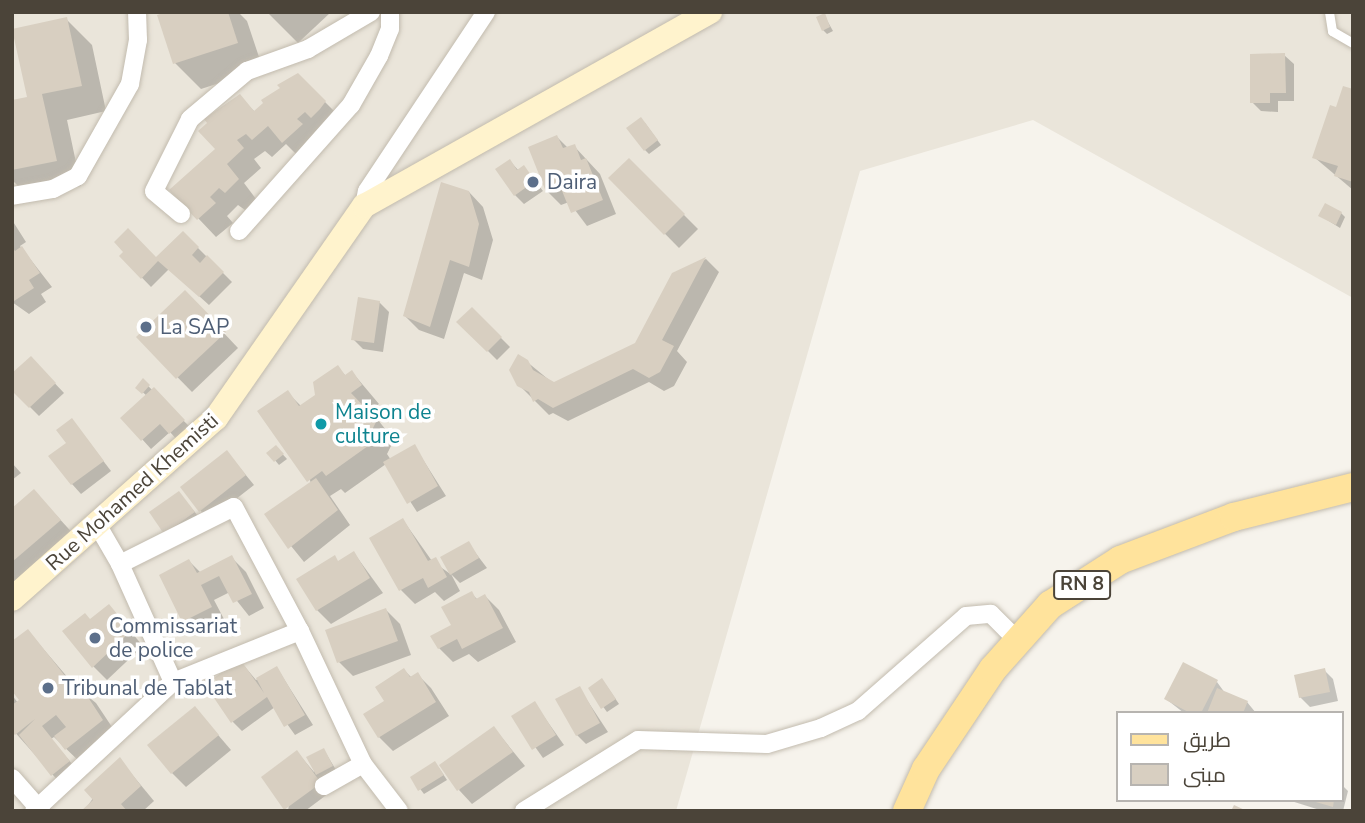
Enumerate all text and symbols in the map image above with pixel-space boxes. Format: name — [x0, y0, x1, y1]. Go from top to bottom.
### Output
place label: Daira — [547, 169, 597, 195]
marker: Daira — [525, 174, 541, 190]
place label: La SAP — [160, 314, 229, 340]
marker: La SAP — [138, 319, 154, 335]
place label: Maison de culture — [335, 399, 431, 449]
street label: Rue Mohamed Khemisti — [41, 408, 223, 576]
marker: Maison de culture — [313, 416, 329, 432]
road number: RN 8 — [1052, 570, 1112, 600]
place label: Commissariat de police — [109, 613, 237, 663]
marker: Commissariat de police — [87, 630, 103, 646]
place label: Tribunal de Tablat — [62, 675, 232, 701]
marker: Tribunal de Tablat — [40, 680, 56, 696]
legend — [1116, 711, 1344, 802]
text: طريق — [1183, 726, 1231, 754]
text: مبنى — [1183, 761, 1226, 789]

